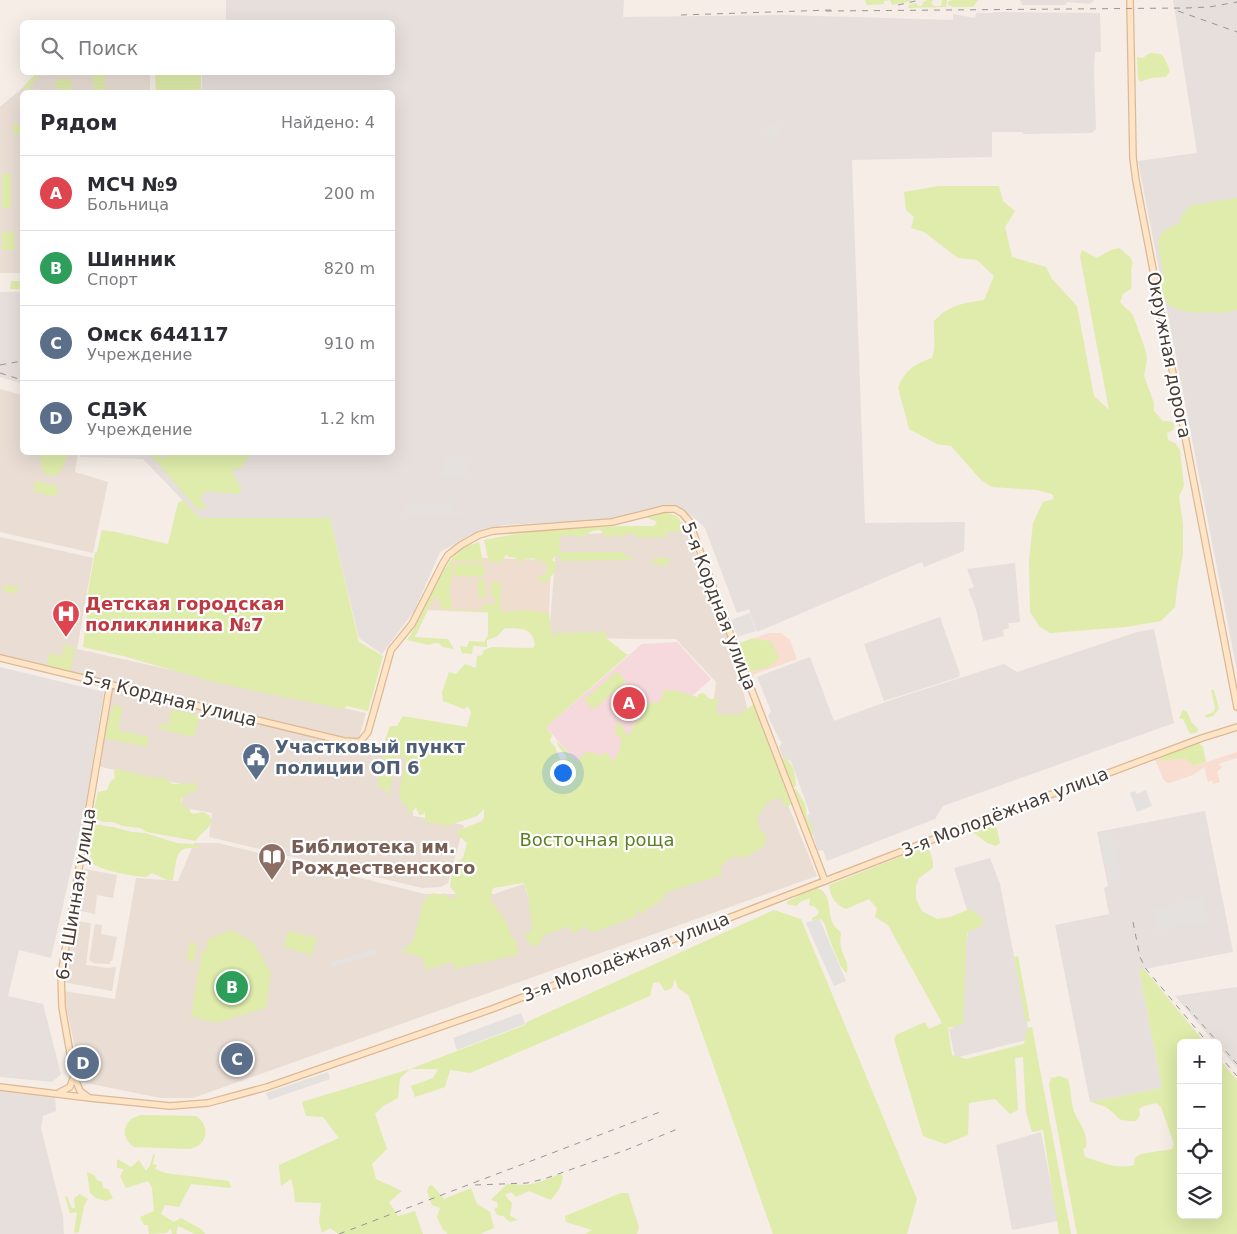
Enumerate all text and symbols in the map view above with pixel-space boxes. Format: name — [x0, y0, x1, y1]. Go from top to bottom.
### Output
search box — [20, 20, 395, 75]
icon: search — [38, 34, 66, 62]
text: Поиск — [78, 37, 138, 59]
text: Рядом — [40, 111, 117, 135]
text: Найдено: 4 — [281, 113, 375, 132]
text: МСЧ №9 — [87, 173, 178, 195]
text: A — [50, 184, 62, 203]
text: 200 m — [324, 184, 375, 203]
text: Больница — [87, 195, 169, 214]
text: Шинник — [87, 248, 176, 270]
text: B — [50, 259, 62, 278]
text: 820 m — [324, 259, 375, 278]
text: Спорт — [87, 270, 138, 289]
street label: Окружная дорога — [1143, 270, 1196, 440]
text: Омск 644117 — [87, 323, 229, 345]
text: C — [50, 334, 62, 353]
text: 910 m — [324, 334, 375, 353]
text: Учреждение — [87, 345, 192, 364]
text: СДЭК — [87, 398, 147, 420]
text: D — [49, 409, 63, 428]
text: 1.2 km — [320, 409, 375, 428]
text: Учреждение — [87, 420, 192, 439]
street label: 5-я Кордная улица — [678, 519, 761, 693]
place label: Детская городская поликлиника №7 — [85, 593, 285, 635]
hospital icon: Детская городская поликлиника №7 — [51, 599, 81, 638]
street label: 5-я Кордная улица — [81, 667, 259, 730]
pin: A — [613, 684, 645, 722]
place label: Участковый пункт полиции ОП 6 — [275, 736, 465, 778]
public building icon: Участковый пункт полиции ОП 6 — [241, 742, 271, 781]
your location — [550, 760, 576, 786]
street label: 3-я Молодёжная улица — [898, 762, 1111, 861]
street label: 6-я Шинная улица — [52, 806, 99, 981]
park label: Восточная роща — [519, 829, 675, 850]
place label: Библиотека им. Рождественского — [291, 836, 475, 878]
library icon: Библиотека им. Рождественского — [257, 842, 287, 881]
street label: 3-я Молодёжная улица — [519, 907, 732, 1006]
pin: B — [216, 968, 248, 1006]
map controls — [1177, 1039, 1222, 1219]
button: + — [1177, 1039, 1222, 1084]
pin: C — [221, 1040, 253, 1078]
pin: D — [67, 1044, 99, 1082]
button: − — [1177, 1084, 1222, 1129]
button: locate — [1177, 1129, 1222, 1174]
button: layers — [1177, 1174, 1222, 1219]

